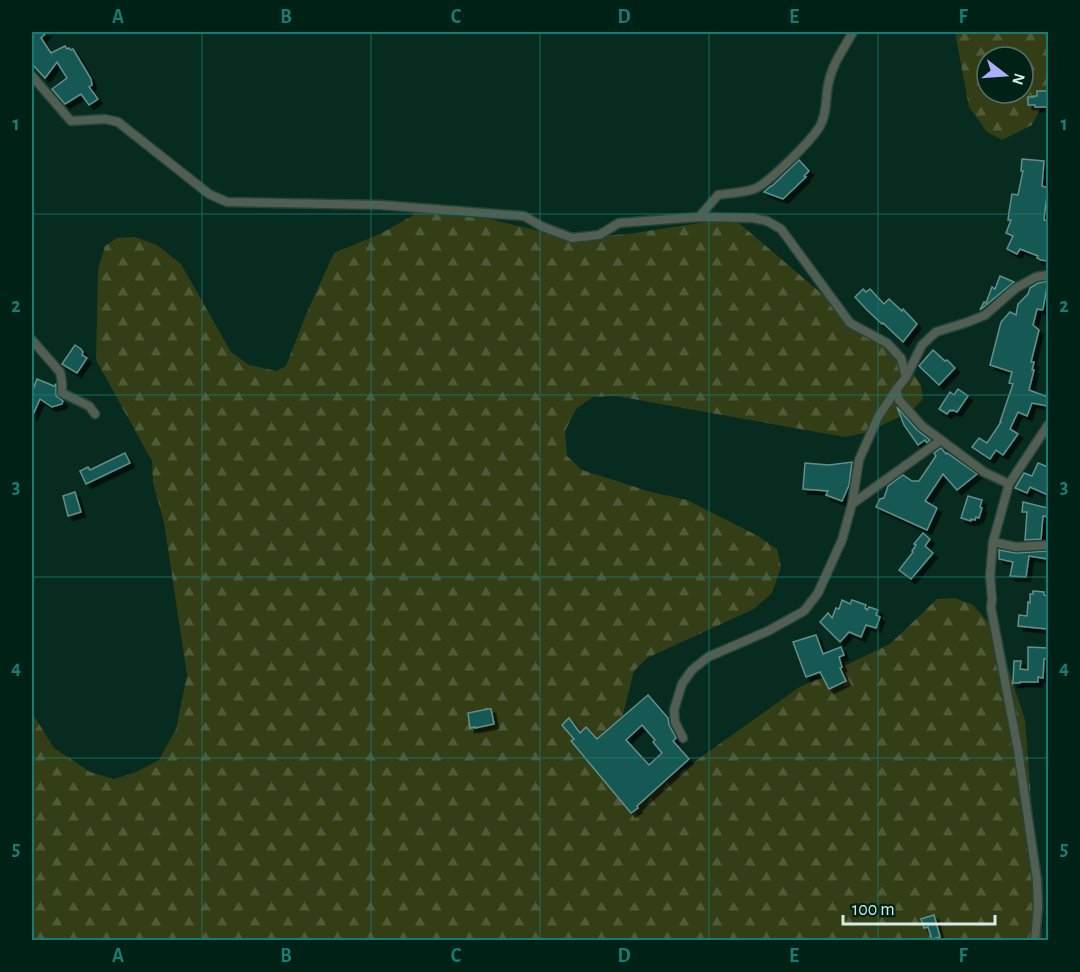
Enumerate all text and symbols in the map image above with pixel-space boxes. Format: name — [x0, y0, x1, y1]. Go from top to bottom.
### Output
text: A — [112, 7, 124, 27]
text: B — [280, 7, 292, 27]
text: C — [451, 7, 462, 27]
text: D — [617, 7, 631, 27]
text: E — [789, 7, 799, 27]
text: F — [958, 7, 968, 27]
north arrow — [975, 45, 1035, 105]
text: N — [1009, 71, 1028, 87]
text: 1 — [12, 114, 20, 134]
text: 1 — [1060, 114, 1068, 134]
text: 2 — [11, 296, 21, 316]
text: 2 — [1059, 296, 1069, 316]
text: 3 — [12, 477, 20, 497]
text: 3 — [1060, 477, 1068, 497]
text: 4 — [11, 658, 21, 678]
text: 4 — [1059, 658, 1069, 678]
text: 5 — [12, 839, 20, 859]
text: 5 — [1060, 839, 1068, 859]
scale bar — [843, 888, 994, 926]
text: 100 m — [852, 901, 895, 919]
text: A — [112, 946, 124, 966]
text: B — [280, 946, 292, 966]
text: C — [451, 946, 462, 966]
text: D — [617, 946, 631, 966]
text: E — [789, 946, 799, 966]
text: F — [958, 946, 968, 966]

